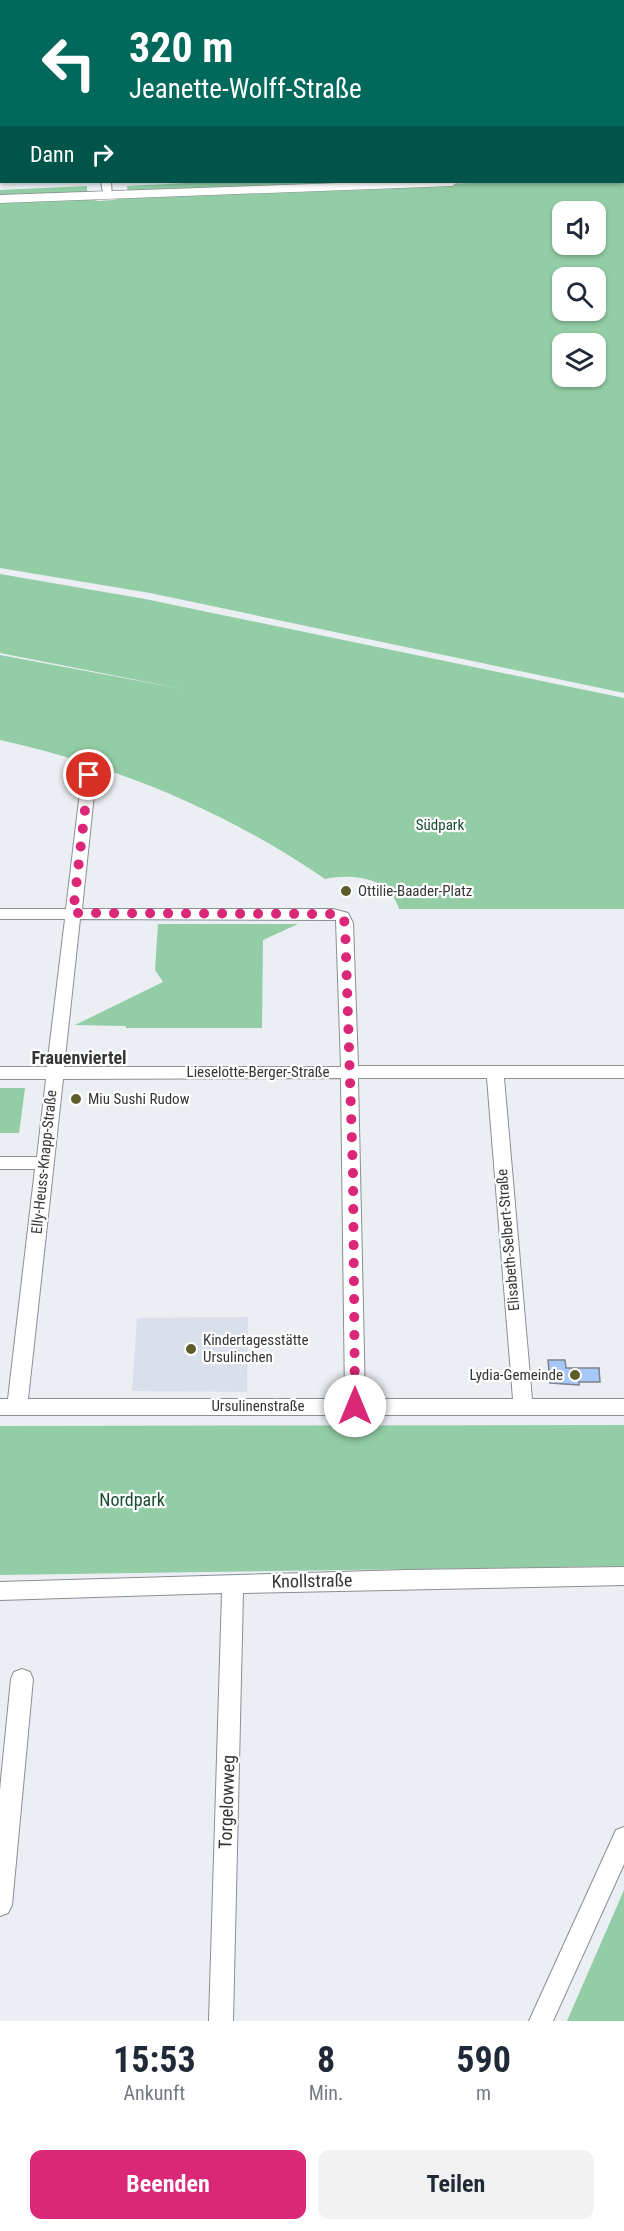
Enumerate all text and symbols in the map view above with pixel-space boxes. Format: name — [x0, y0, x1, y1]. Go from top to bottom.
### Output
text: 320 m — [129, 23, 234, 72]
icon: left — [30, 24, 108, 102]
text: Jeanette-Wolff-Straße — [129, 73, 362, 105]
icon: right — [86, 138, 119, 171]
text: Dann — [30, 142, 74, 167]
map controls — [552, 201, 606, 387]
button: sound — [552, 201, 606, 255]
button: search — [552, 267, 606, 321]
button: layers — [552, 333, 606, 387]
pin — [63, 749, 114, 800]
icon: arrive — [72, 758, 105, 791]
park label: Südpark — [416, 816, 464, 834]
place label: Ottilie-Baader-Platz — [358, 882, 472, 900]
marker: Ottilie-Baader-Platz — [339, 884, 353, 898]
district label: Frauenviertel — [31, 1047, 127, 1068]
street label: Lieselotte-Berger-Straße — [187, 1063, 330, 1081]
street label: Elly-Heuss-Knapp-Straße — [27, 1089, 61, 1235]
place label: Miu Sushi Rudow — [88, 1090, 190, 1108]
marker: Miu Sushi Rudow — [69, 1092, 83, 1106]
street label: Elisabeth-Selbert-Straße — [493, 1168, 523, 1312]
place label: Kindertagesstätte Ursulinchen — [203, 1331, 309, 1366]
marker: Kindertagesstätte Ursulinchen — [184, 1342, 198, 1356]
place label: Lydia-Gemeinde — [469, 1366, 563, 1384]
marker: Lydia-Gemeinde — [568, 1368, 582, 1382]
position arrow — [323, 1374, 387, 1438]
street label: Ursulinenstraße — [211, 1397, 305, 1415]
park label: Nordpark — [99, 1489, 165, 1510]
street label: Knollstraße — [271, 1569, 353, 1592]
street label: Torgelowweg — [214, 1755, 239, 1849]
text: 15:53 — [113, 2039, 196, 2081]
text: 8 — [317, 2039, 335, 2081]
text: 590 — [456, 2039, 511, 2081]
text: Ankunft — [123, 2081, 185, 2105]
text: Min. — [309, 2081, 343, 2105]
text: m — [476, 2081, 491, 2105]
button: Beenden — [30, 2150, 306, 2219]
button: Teilen — [318, 2150, 594, 2219]

